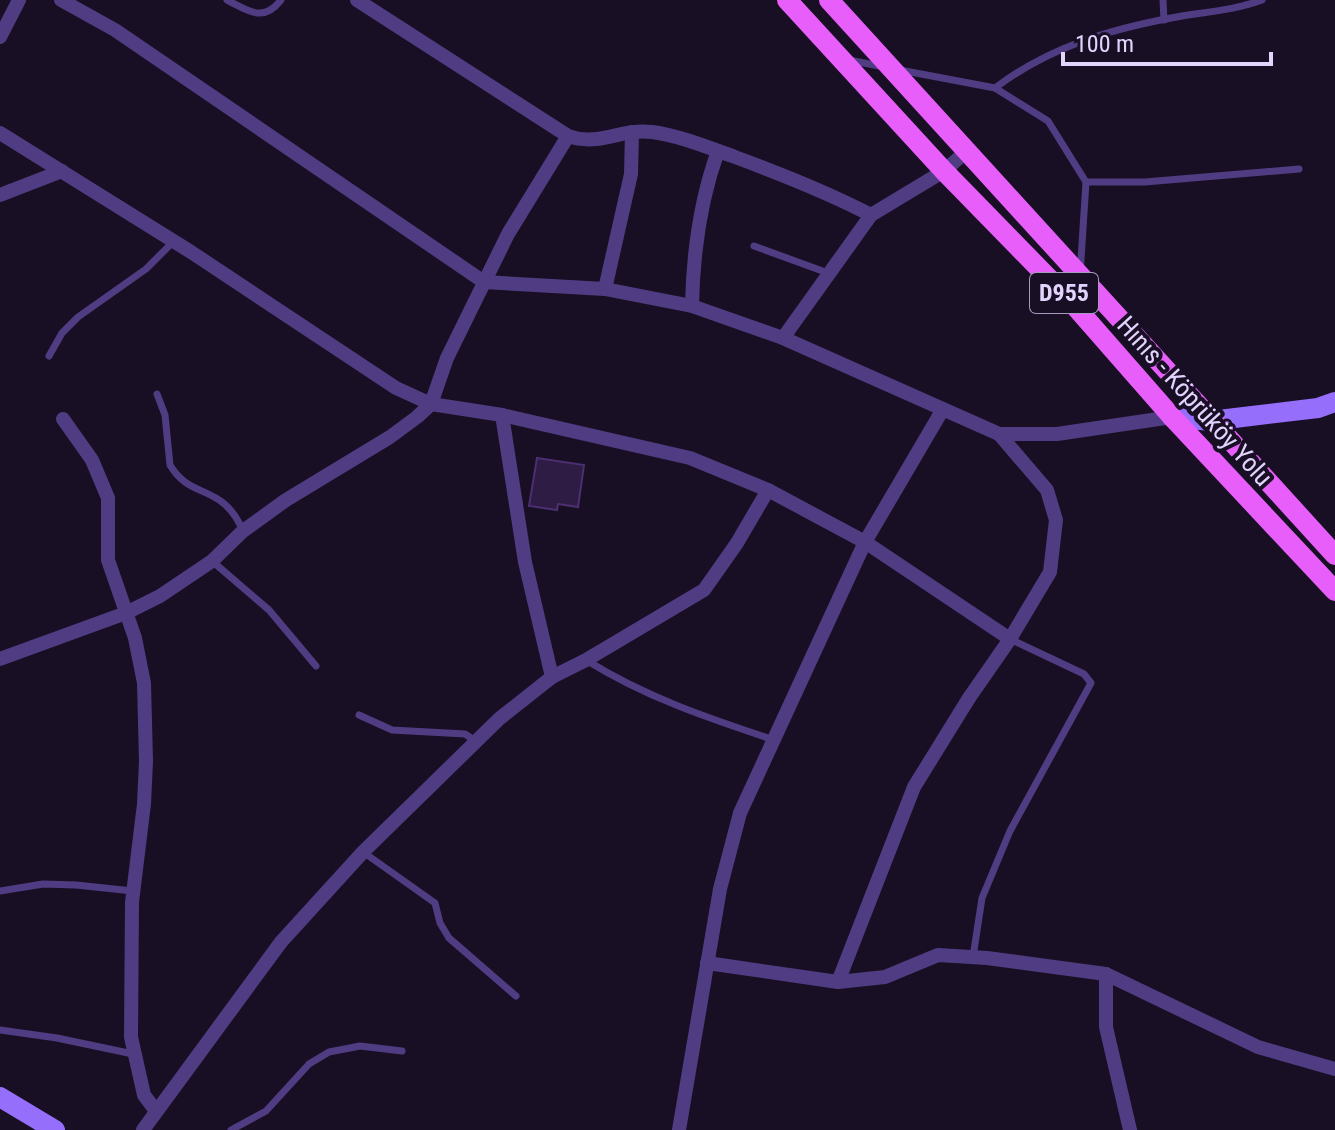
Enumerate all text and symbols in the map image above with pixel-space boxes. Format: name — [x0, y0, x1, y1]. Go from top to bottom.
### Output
scale bar — [1063, 16, 1271, 66]
text: 100 m — [1075, 30, 1134, 58]
road number: D955 — [1030, 273, 1098, 313]
street label: Hınıs - Köprüköy Yolu — [1111, 310, 1279, 492]

